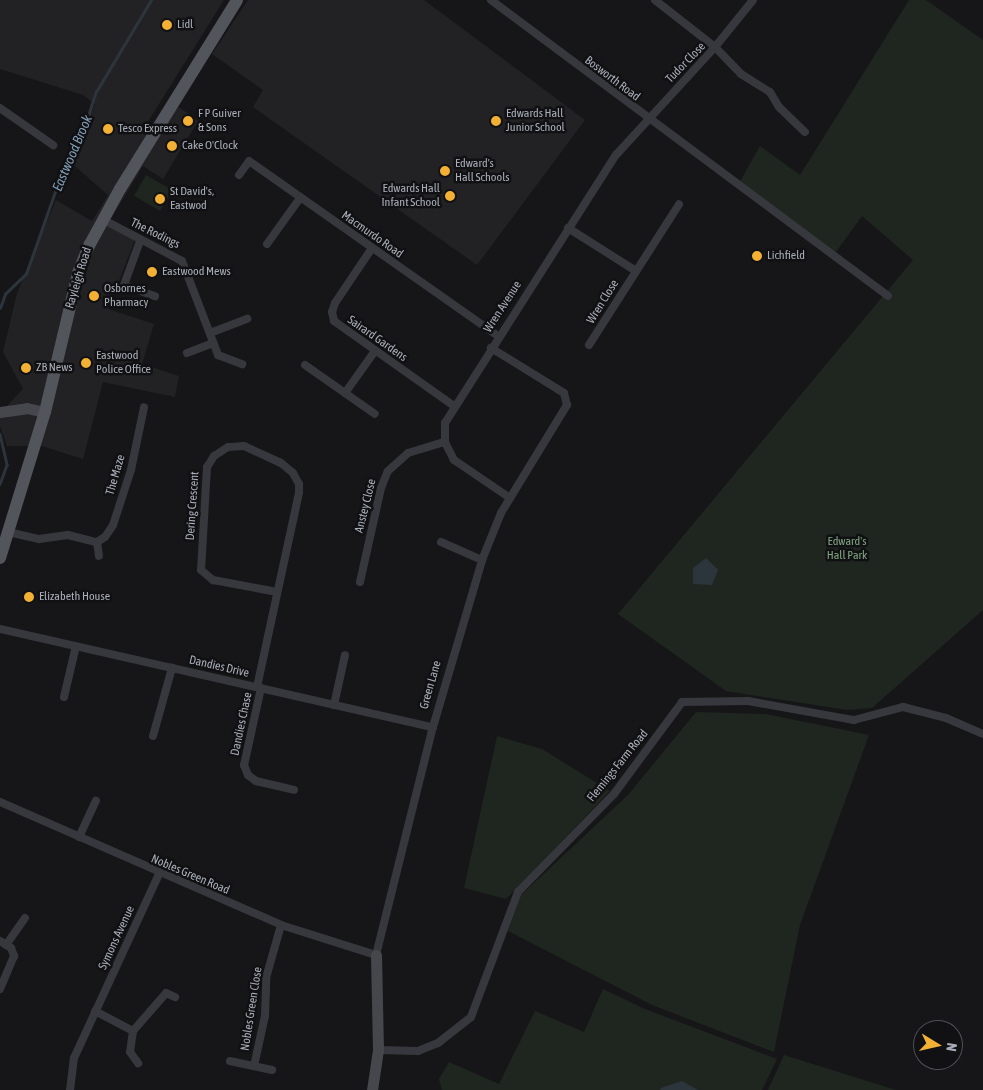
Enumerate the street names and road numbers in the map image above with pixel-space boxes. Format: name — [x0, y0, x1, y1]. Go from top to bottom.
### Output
street label: Tudor Close — [663, 40, 709, 86]
street label: Bosworth Road — [582, 54, 642, 104]
street label: Macmurdo Road — [338, 208, 406, 262]
street label: The Rodings — [128, 216, 182, 252]
street label: Rayleigh Road — [63, 246, 95, 310]
street label: Wren Close — [584, 277, 622, 327]
street label: Wren Avenue — [481, 279, 525, 335]
street label: Sairard Gardens — [344, 313, 410, 365]
street label: The Maze — [103, 453, 129, 497]
street label: Dering Crescent — [183, 471, 203, 541]
street label: Anstey Close — [352, 478, 380, 534]
street label: Dandies Drive — [188, 653, 250, 681]
street label: Green Lane — [417, 659, 445, 711]
street label: Dandies Chase — [228, 691, 256, 757]
street label: Flemings Farm Road — [585, 727, 651, 805]
street label: Nobles Green Road — [149, 852, 231, 898]
street label: Symons Avenue — [96, 904, 138, 972]
street label: Nobles Green Close — [238, 966, 266, 1052]

